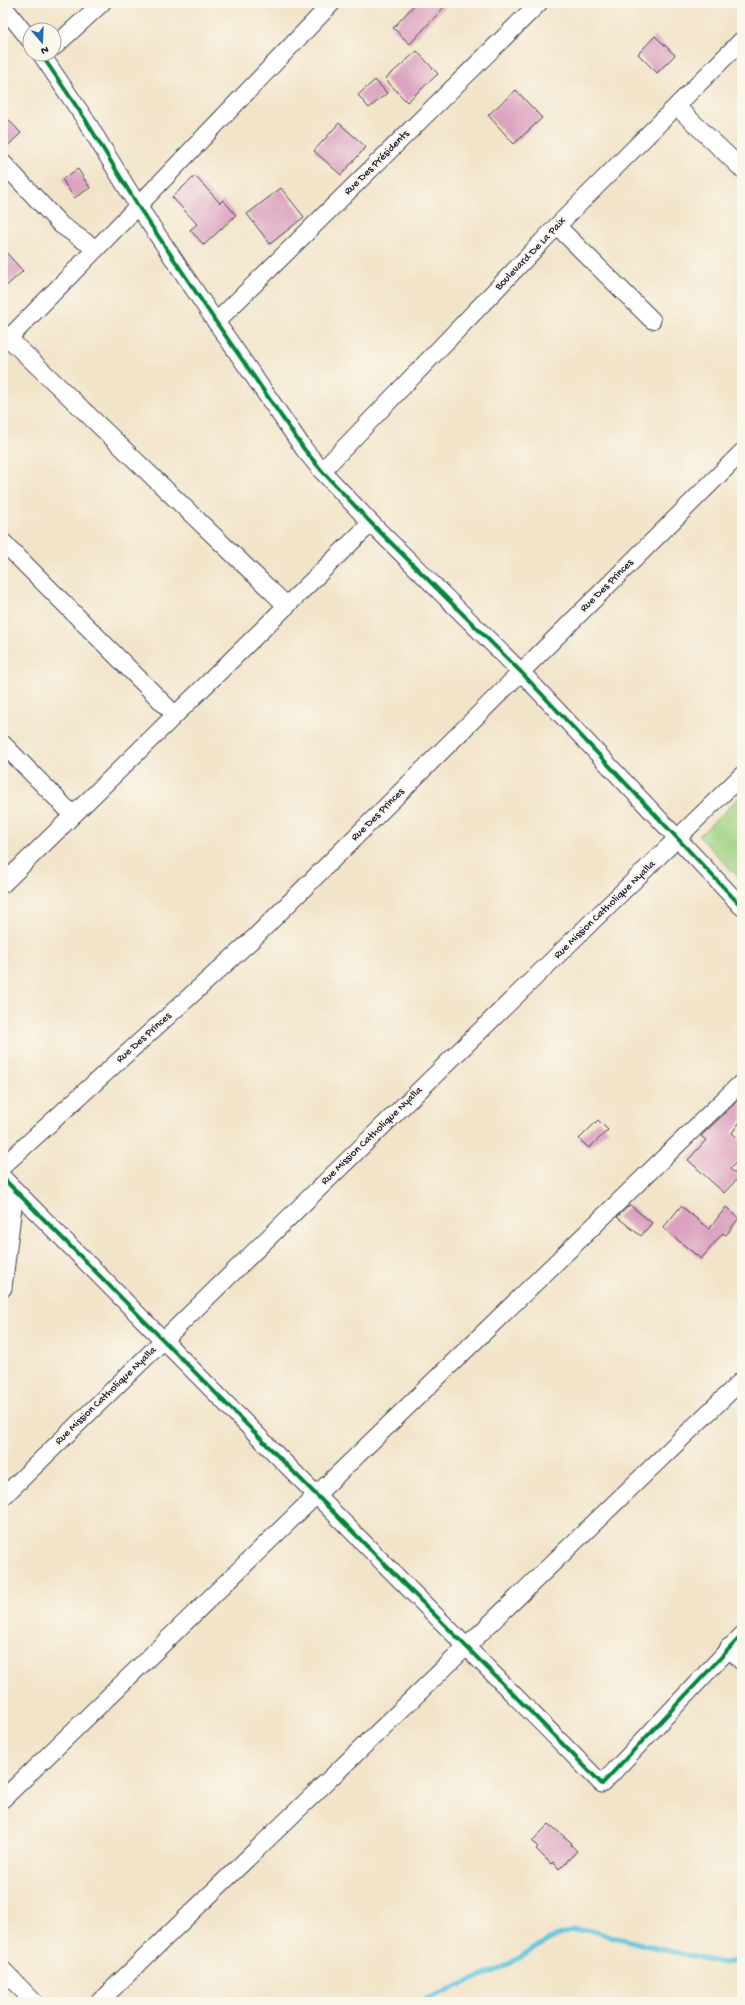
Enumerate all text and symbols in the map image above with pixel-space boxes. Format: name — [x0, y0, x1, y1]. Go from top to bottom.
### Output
north arrow — [22, 22, 62, 62]
text: N — [39, 43, 50, 56]
street label: Rue Des Présidents — [342, 127, 413, 198]
street label: Boulevard De La Paix — [492, 215, 569, 294]
street label: Rue Des Princes — [578, 556, 637, 615]
street label: Rue Des Princes — [349, 785, 408, 844]
street label: Rue Mission Catholique Nyalla — [552, 858, 659, 962]
street label: Rue Des Princes — [114, 1010, 175, 1066]
street label: Rue Mission Catholique Nyalla — [319, 1084, 426, 1188]
street label: Rue Mission Catholique Nyalla — [53, 1344, 160, 1448]

